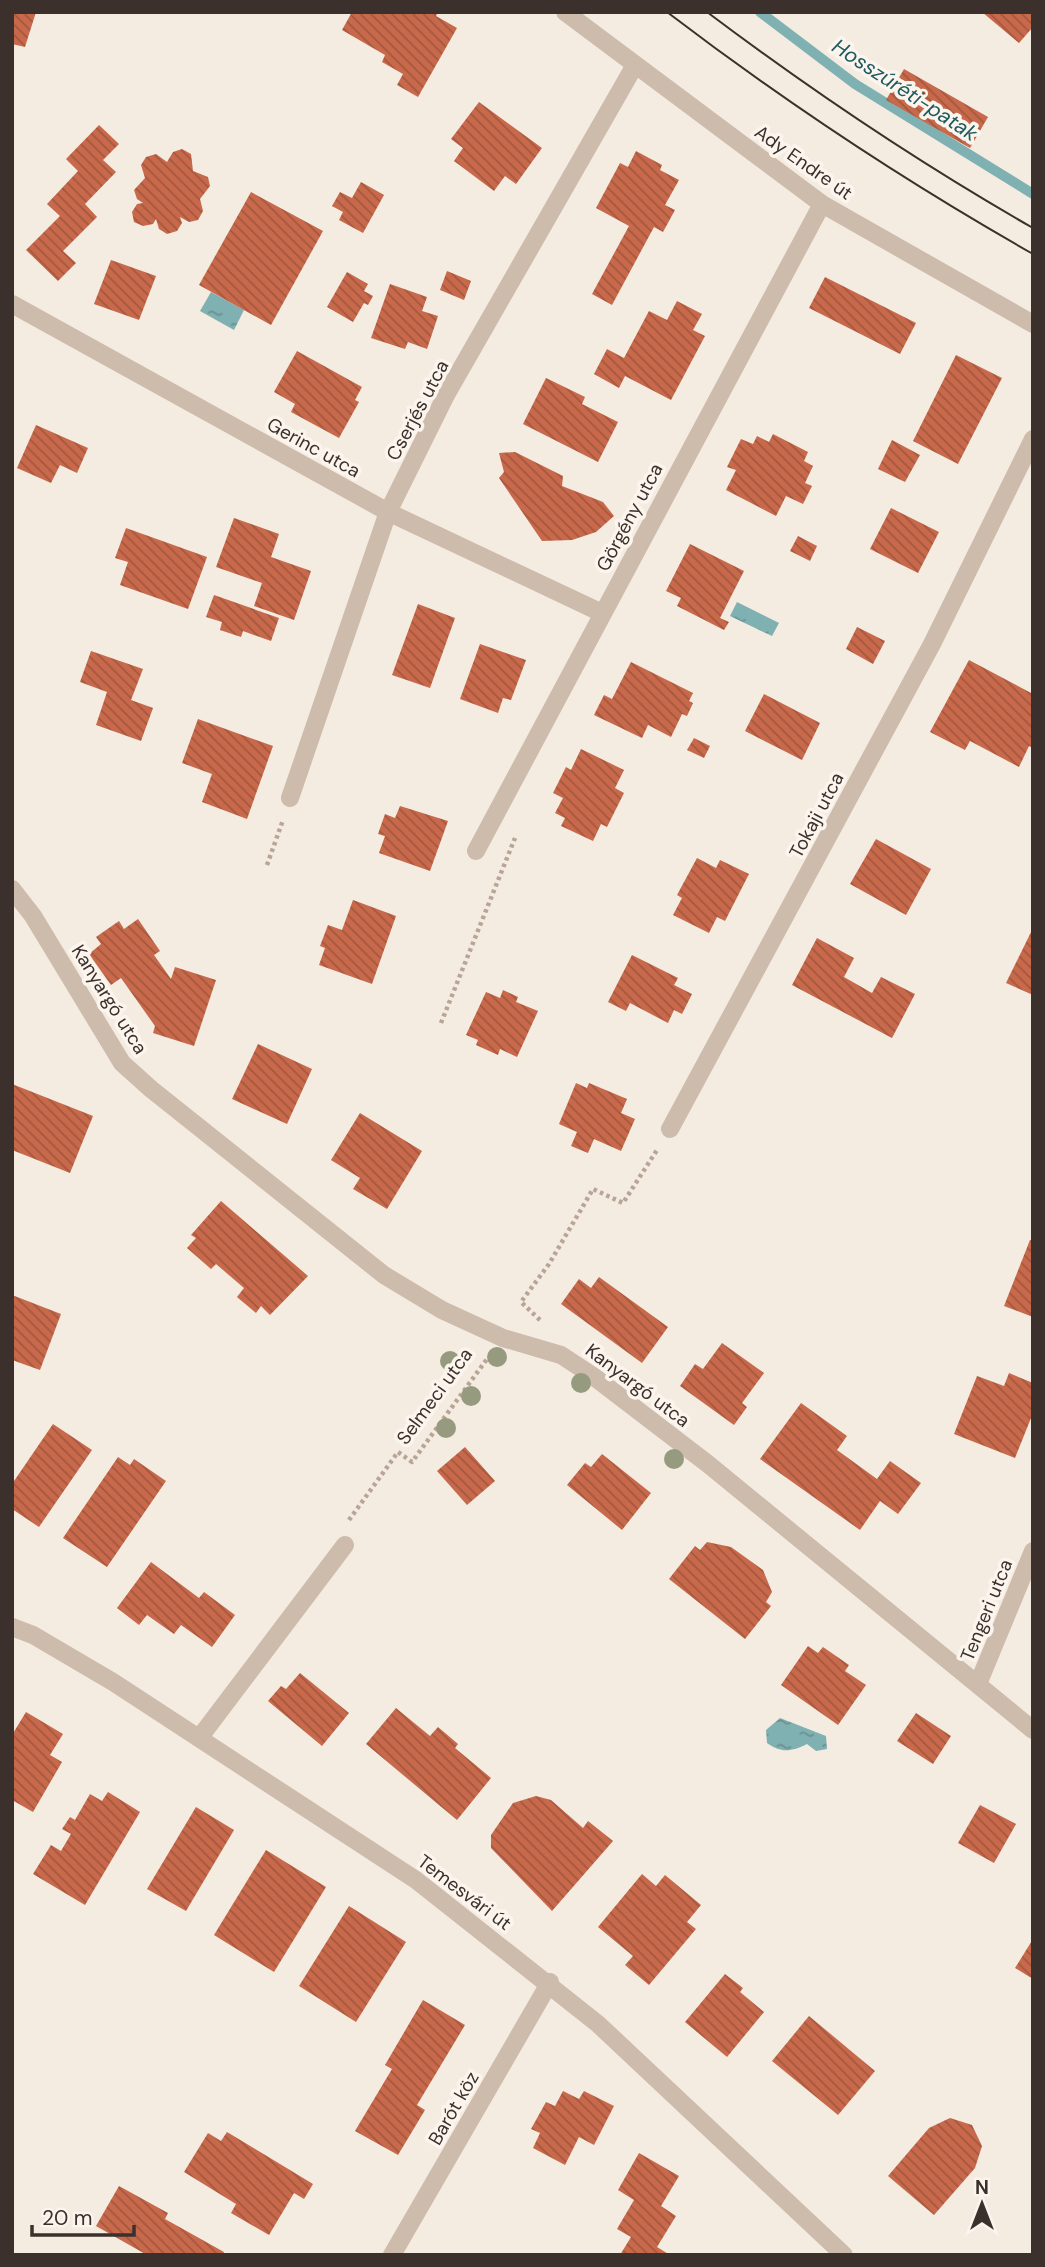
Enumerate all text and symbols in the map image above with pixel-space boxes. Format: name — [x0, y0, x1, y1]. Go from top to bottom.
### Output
water label: Hosszúréti-patak — [827, 32, 983, 148]
street label: Ady Endre út — [750, 119, 858, 205]
street label: Cserjés utca — [381, 356, 454, 465]
street label: Gerinc utca — [263, 412, 365, 483]
street label: Görgény utca — [590, 459, 668, 576]
street label: Tokaji utca — [783, 768, 849, 862]
street label: Kanyargó utca — [66, 940, 153, 1059]
street label: Kanyargó utca — [580, 1338, 695, 1433]
street label: Selmeci utca — [391, 1343, 478, 1450]
street label: Tengeri utca — [955, 1556, 1018, 1665]
street label: Temesvári út — [413, 1849, 517, 1936]
street label: Barót köz — [422, 2067, 484, 2149]
north arrow — [947, 2169, 1017, 2239]
text: N — [975, 2175, 989, 2200]
scale bar — [32, 2194, 133, 2238]
text: 20 m — [42, 2204, 93, 2232]

